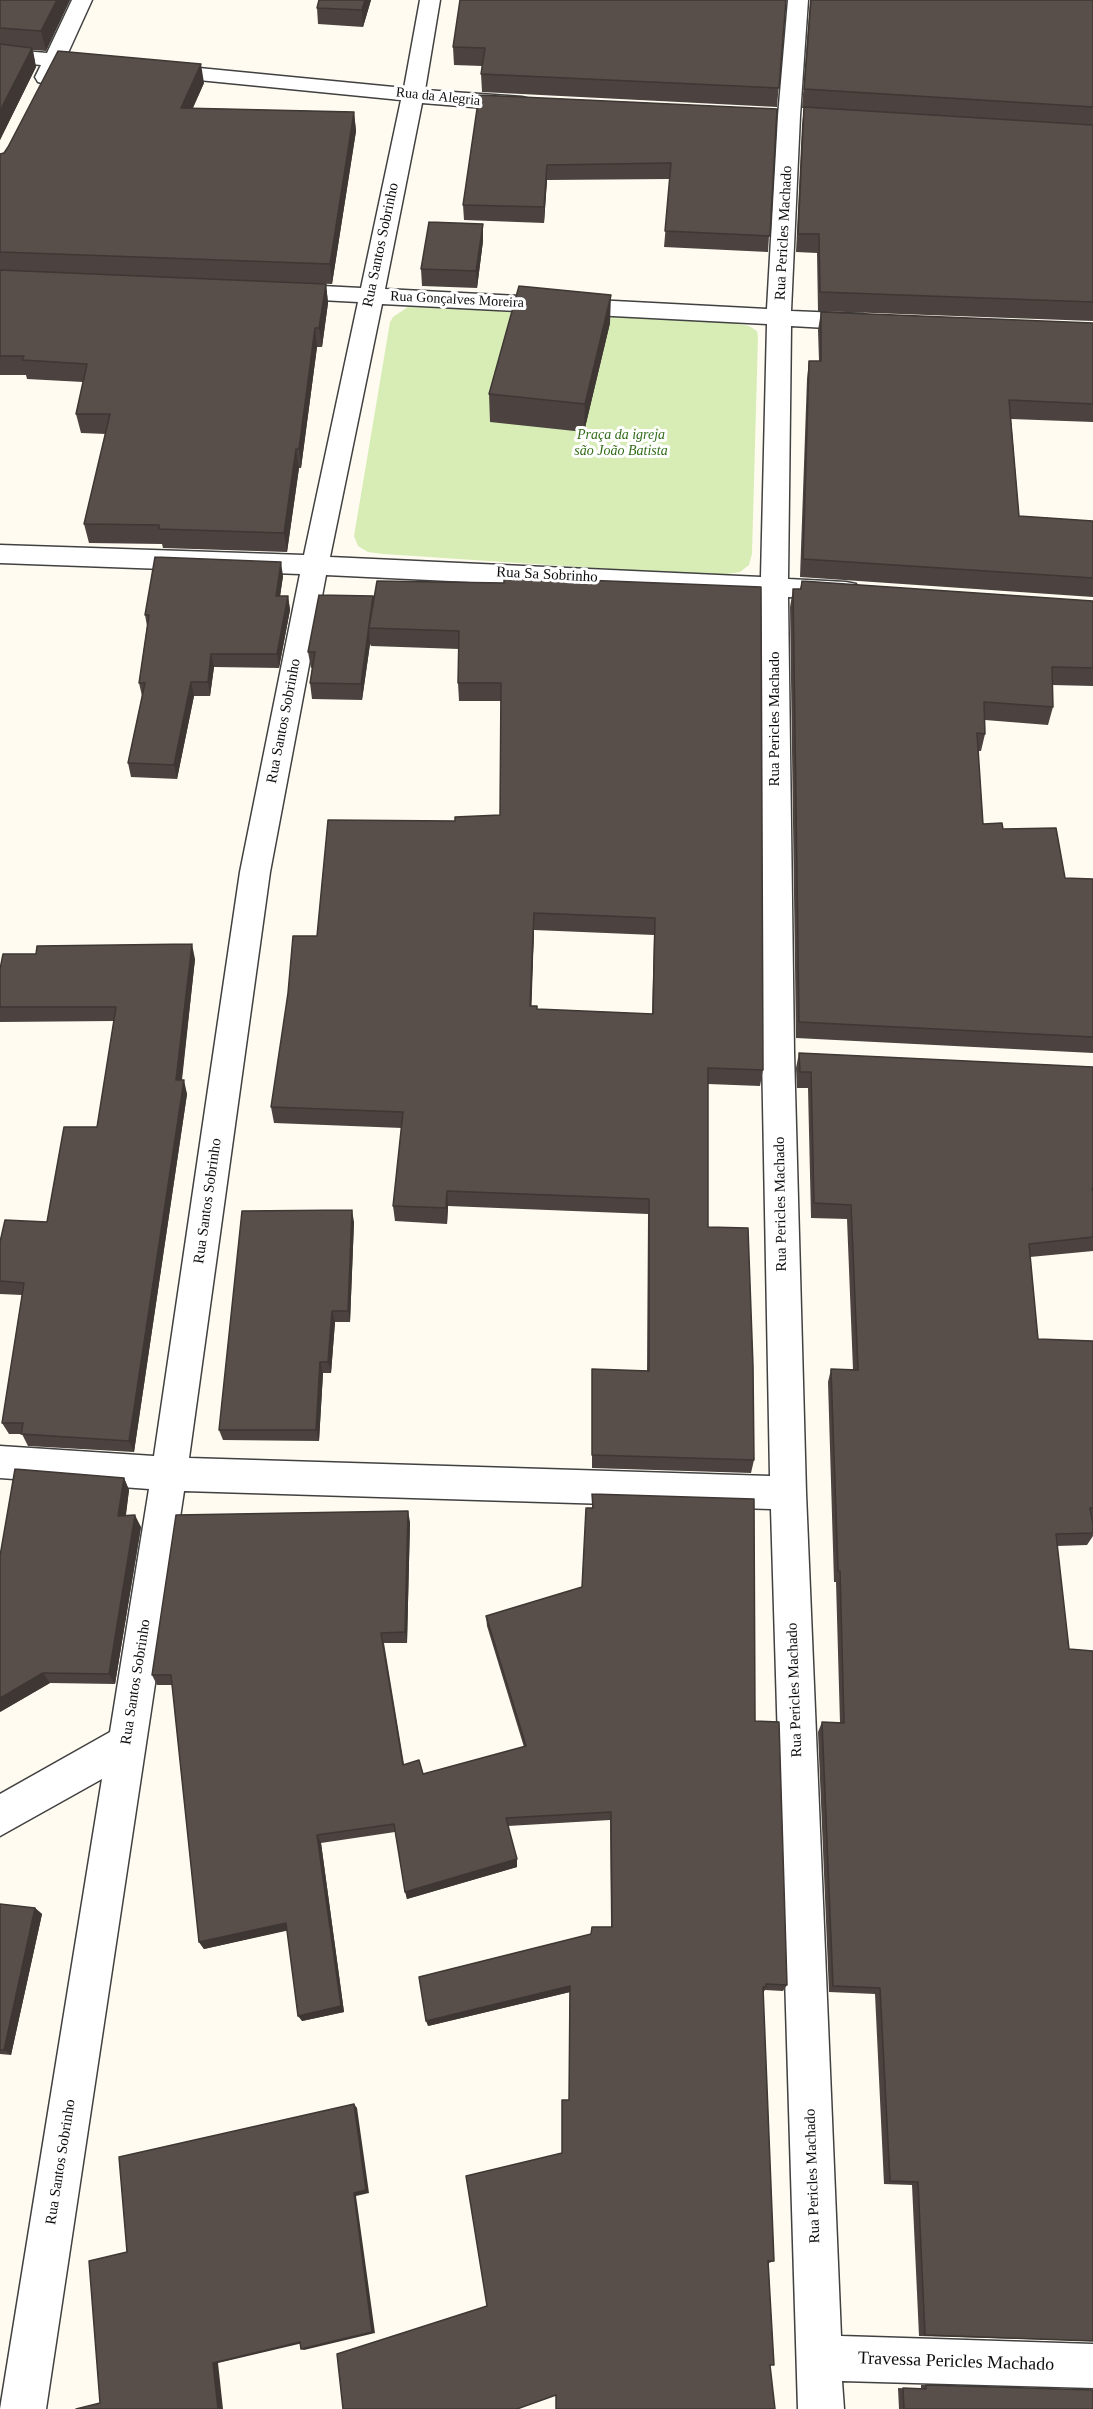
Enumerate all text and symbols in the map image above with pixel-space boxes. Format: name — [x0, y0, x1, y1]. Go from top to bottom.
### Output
street label: Rua da Alegria — [395, 84, 481, 110]
street label: Rua Pericles Machado — [771, 165, 797, 301]
street label: Rua Santos Sobrinho — [359, 181, 403, 309]
street label: Rua Gonçalves Moreira — [390, 288, 524, 312]
park label: Praça da igreja são João Batista — [574, 427, 668, 460]
street label: Rua Sa Sobrinho — [496, 563, 598, 587]
street label: Rua Pericles Machado — [766, 652, 784, 786]
street label: Rua Santos Sobrinho — [263, 657, 305, 785]
street label: Rua Pericles Machado — [771, 1136, 791, 1272]
street label: Rua Santos Sobrinho — [190, 1137, 226, 1265]
street label: Rua Santos Sobrinho — [117, 1618, 155, 1746]
street label: Rua Pericles Machado — [784, 1622, 806, 1758]
street label: Rua Santos Sobrinho — [42, 2098, 80, 2226]
street label: Rua Pericles Machado — [802, 2108, 824, 2244]
street label: Travessa Pericles Machado — [858, 2348, 1054, 2376]

